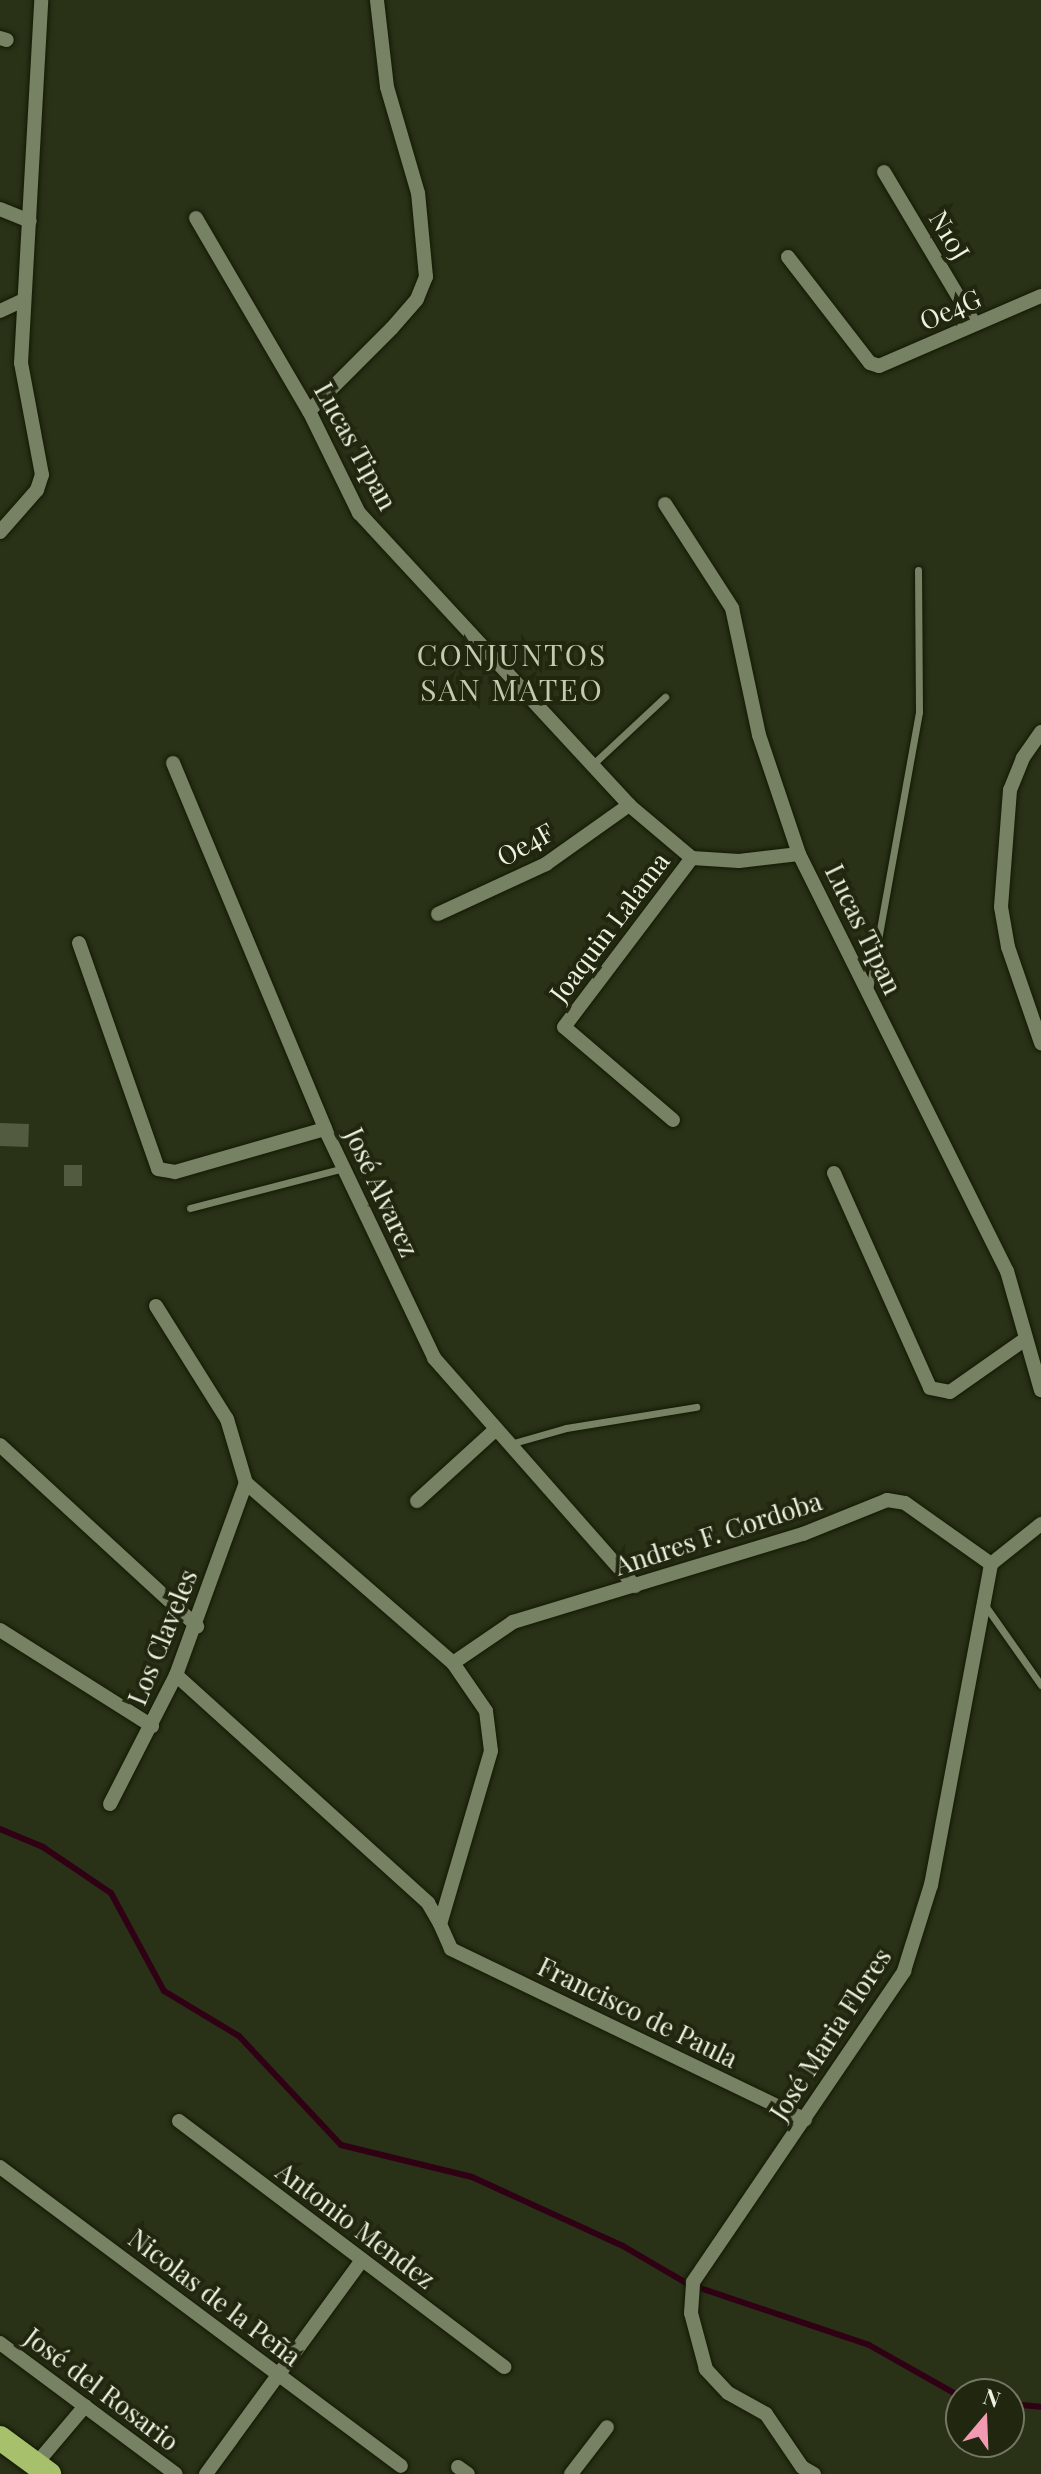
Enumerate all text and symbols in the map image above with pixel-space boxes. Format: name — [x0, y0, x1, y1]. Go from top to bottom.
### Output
street label: N10J — [923, 205, 977, 265]
street label: Oe4G — [915, 282, 985, 336]
street label: Lucas Tipan — [308, 377, 404, 515]
district label: CONJUNTOS SAN MATEO — [417, 636, 607, 706]
street label: Oe4F — [491, 816, 559, 872]
street label: Joaquin Lalama — [543, 846, 675, 1008]
street label: Lucas Tipan — [819, 859, 909, 999]
street label: José Alvarez — [338, 1122, 426, 1262]
street label: Andres F. Cordoba — [611, 1485, 825, 1581]
street label: Los Claveles — [121, 1565, 203, 1709]
street label: José Maria Flores — [763, 1942, 897, 2126]
street label: Francisco de Paula — [533, 1950, 743, 2074]
street label: Antonio Mendez — [270, 2155, 442, 2295]
street label: Nicolas de la Peña — [122, 2222, 308, 2372]
street label: José del Rosario — [19, 2321, 185, 2457]
north arrow — [945, 2378, 1025, 2458]
text: N — [980, 2380, 1005, 2414]

